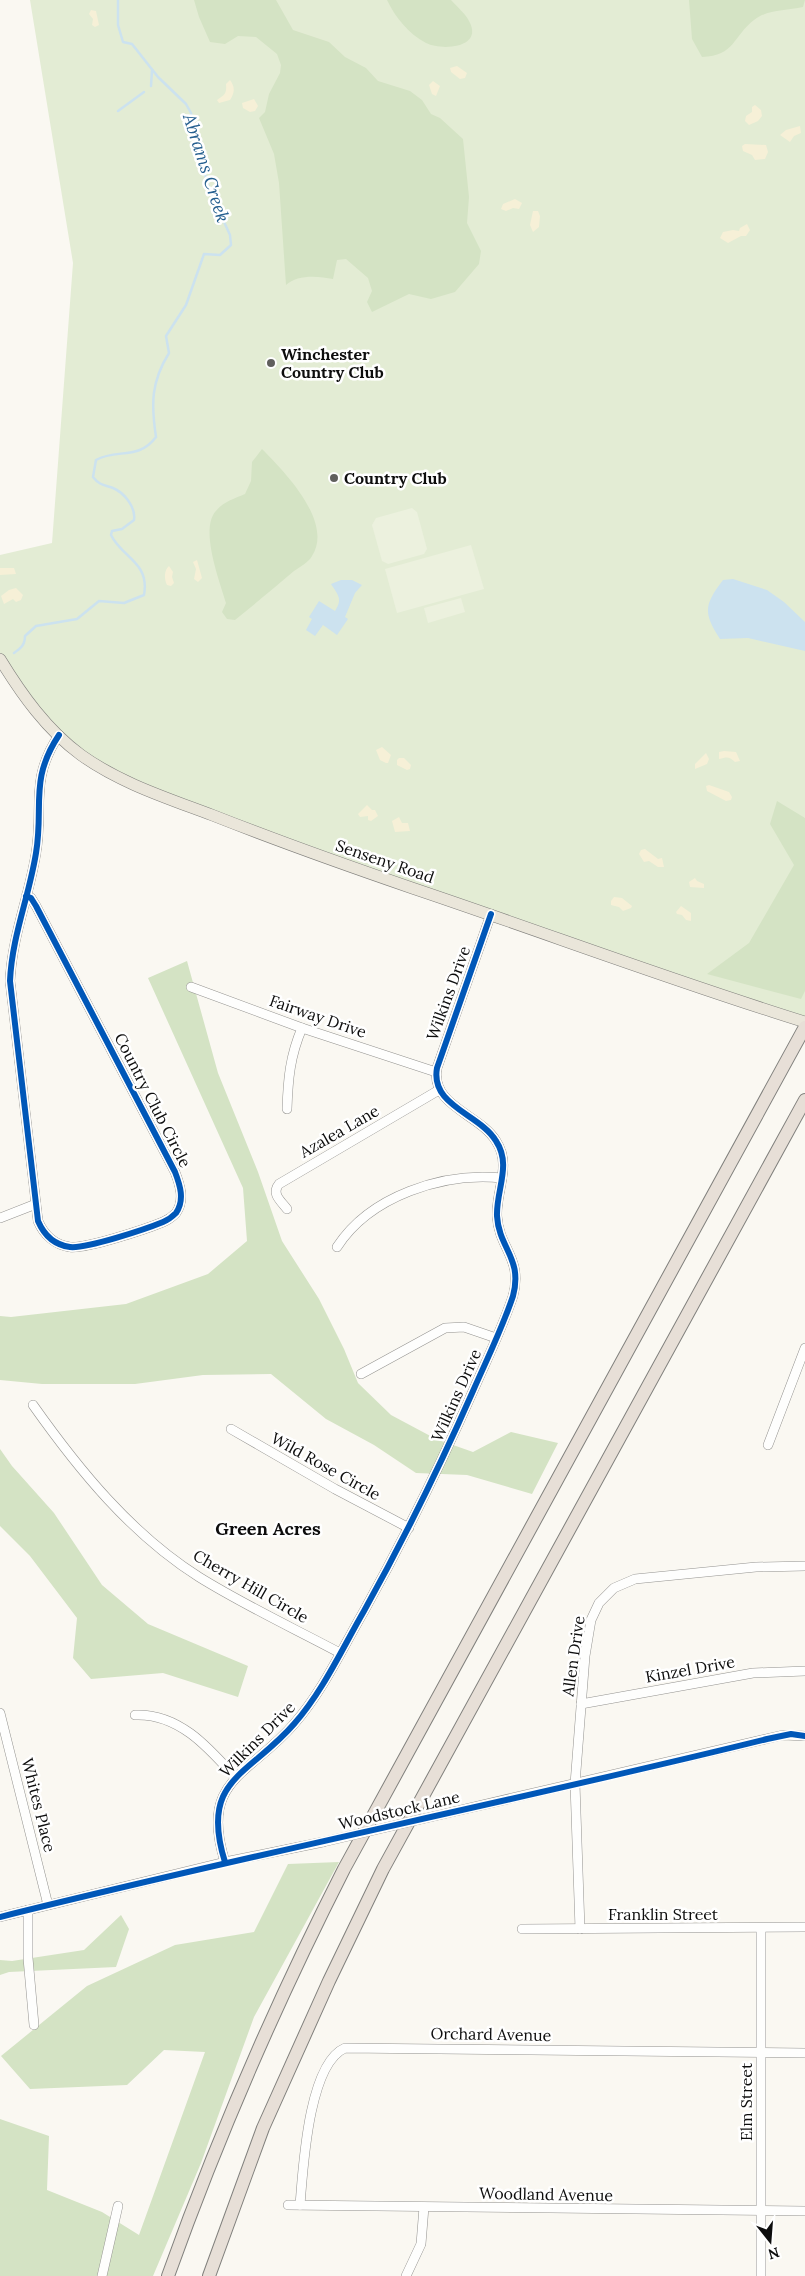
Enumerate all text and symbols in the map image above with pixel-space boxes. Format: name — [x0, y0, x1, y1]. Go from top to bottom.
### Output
water label: Abrams Creek — [178, 109, 235, 225]
place label: Winchester Country Club — [281, 344, 384, 382]
marker: Winchester Country Club — [265, 357, 277, 369]
place label: Country Club — [344, 468, 447, 488]
marker: Country Club — [328, 472, 340, 484]
street label: Senseny Road — [333, 835, 437, 887]
street label: Wilkins Drive — [422, 943, 474, 1043]
street label: Fairway Drive — [267, 990, 369, 1042]
street label: Country Club Circle — [110, 1029, 196, 1171]
street label: Azalea Lane — [295, 1100, 383, 1162]
street label: Wilkins Drive — [427, 1345, 485, 1444]
street label: Wild Rose Circle — [268, 1428, 384, 1504]
district label: Green Acres — [215, 1517, 321, 1540]
street label: Cherry Hill Circle — [190, 1545, 313, 1627]
street label: Allen Drive — [557, 1614, 589, 1699]
street label: Kinzel Drive — [644, 1651, 737, 1687]
street label: Wilkins Drive — [215, 1697, 299, 1781]
street label: Whites Place — [18, 1756, 60, 1855]
street label: Woodstock Lane — [336, 1786, 462, 1834]
street label: Franklin Street — [608, 1904, 719, 1924]
street label: Orchard Avenue — [430, 2023, 552, 2045]
street label: Elm Street — [736, 2062, 756, 2141]
street label: Woodland Avenue — [479, 2183, 613, 2205]
north arrow — [745, 2216, 795, 2266]
text: N — [766, 2243, 782, 2264]

